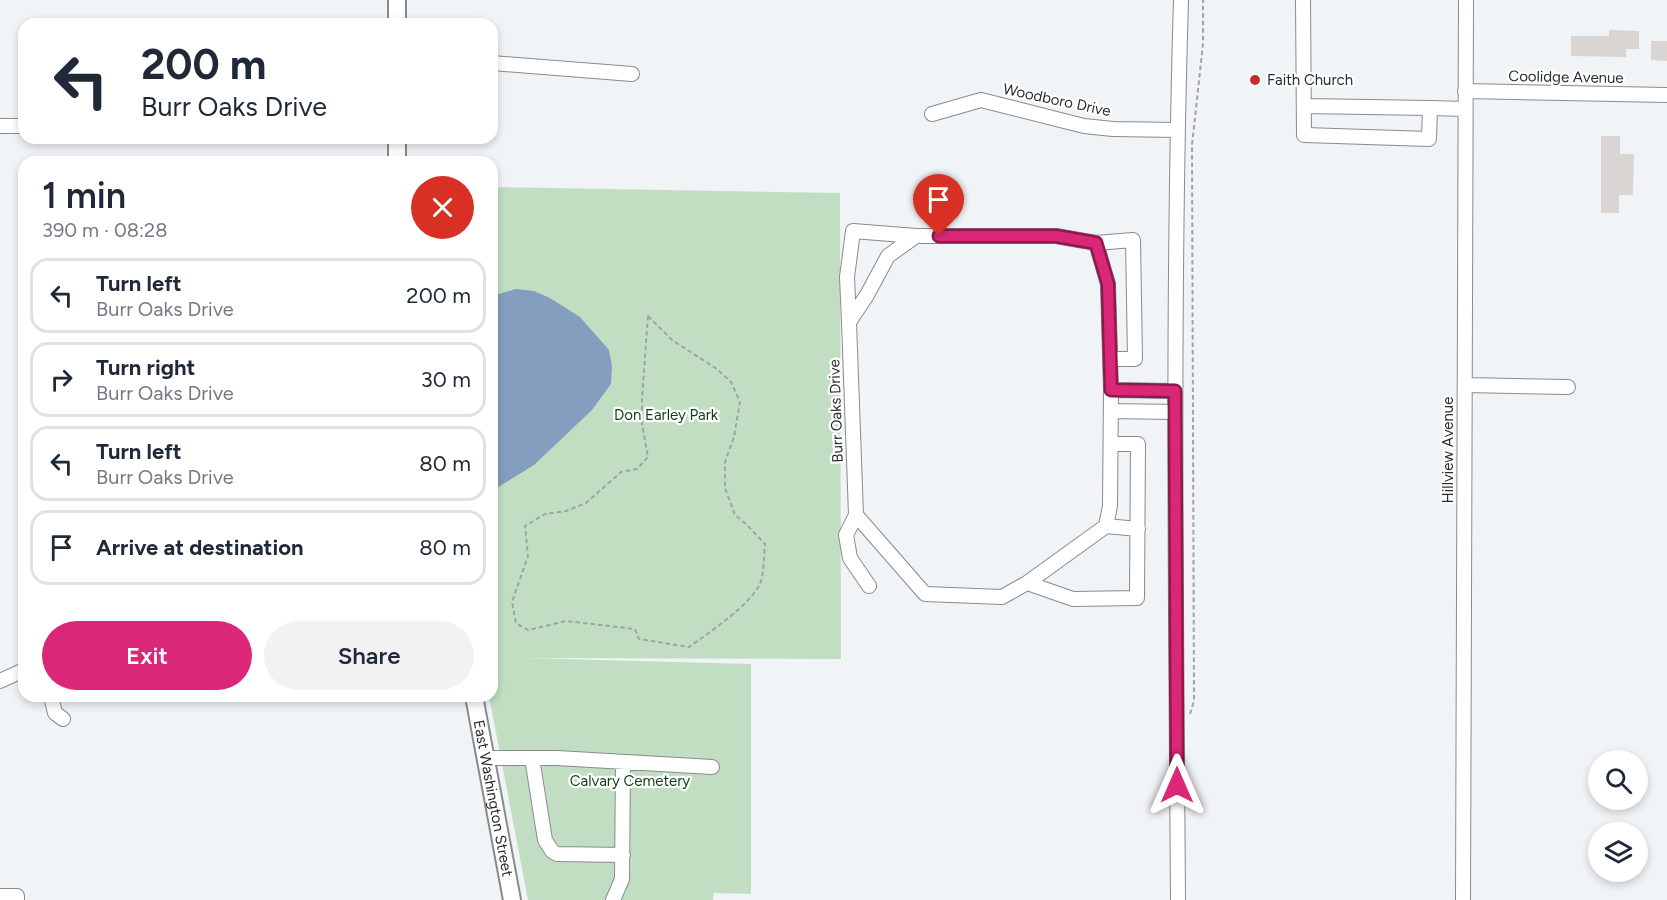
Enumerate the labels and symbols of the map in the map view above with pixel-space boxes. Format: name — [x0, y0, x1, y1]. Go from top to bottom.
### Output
street label: Coolidge Avenue — [1508, 67, 1624, 87]
place label: Faith Church — [1267, 71, 1353, 89]
marker: Faith Church — [1248, 73, 1262, 87]
street label: Woodboro Drive — [1002, 80, 1112, 120]
pin — [913, 174, 964, 236]
street label: Burr Oaks Drive — [825, 359, 847, 463]
street label: Hillview Avenue — [1439, 397, 1457, 503]
park label: Don Earley Park — [614, 406, 719, 424]
street label: East Washington Street — [470, 718, 517, 878]
position arrow — [1145, 753, 1209, 817]
park label: Calvary Cemetery — [570, 772, 690, 790]

